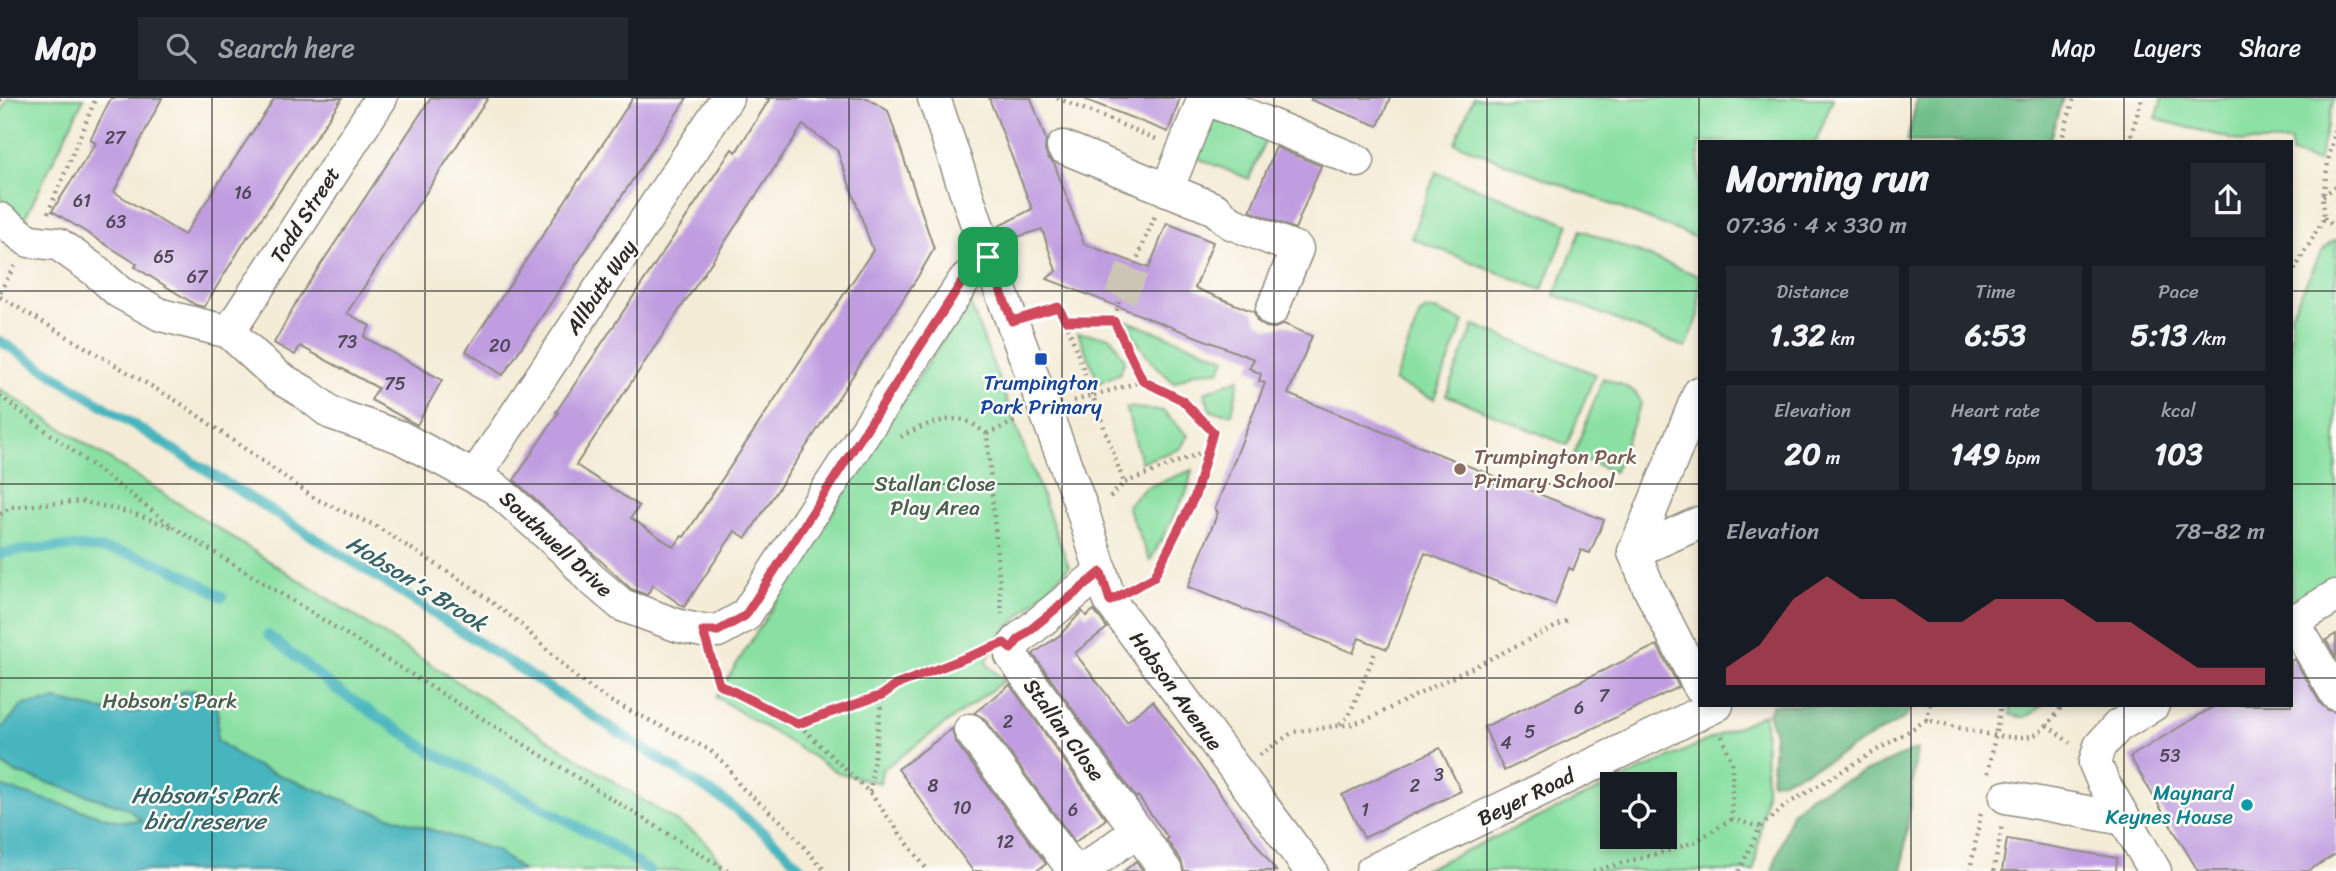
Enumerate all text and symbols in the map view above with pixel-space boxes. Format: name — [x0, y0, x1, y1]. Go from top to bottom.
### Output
search box — [138, 17, 628, 80]
text: Map — [35, 19, 96, 77]
text: Search here — [218, 25, 355, 71]
text: Map — [2051, 27, 2096, 69]
text: Layers — [2134, 27, 2201, 69]
text: Share — [2239, 27, 2301, 69]
icon: search — [162, 29, 200, 67]
house number: 27 — [105, 122, 127, 154]
text: Morning run — [1726, 145, 1929, 212]
street label: Todd Street — [259, 159, 351, 271]
button: share — [2191, 163, 2265, 237]
house number: 16 — [234, 177, 252, 209]
house number: 61 — [73, 185, 91, 217]
text: 07:36 · 4 × 330 m — [1726, 205, 1907, 246]
house number: 63 — [106, 206, 126, 238]
pin — [958, 227, 1018, 287]
street label: Allbutt Way — [554, 231, 647, 343]
icon: arrive — [969, 238, 1007, 276]
house number: 65 — [153, 241, 175, 273]
house number: 67 — [187, 261, 209, 293]
text: Distance — [1776, 275, 1849, 308]
text: Time — [1975, 275, 2016, 308]
text: Pace — [2158, 275, 2199, 308]
text: 1.32 — [1770, 308, 1826, 362]
text: 6:53 — [1965, 308, 2026, 362]
text: 5:13 — [2131, 308, 2187, 362]
text: km — [1826, 322, 1855, 355]
text: /km — [2187, 322, 2226, 355]
house number: 73 — [337, 326, 357, 358]
house number: 20 — [489, 330, 511, 362]
marker: Trumpington Park Primary — [1033, 351, 1049, 367]
place label: Trumpington Park Primary — [980, 364, 1102, 426]
house number: 75 — [384, 368, 406, 400]
text: Elevation — [1774, 394, 1851, 427]
text: Heart rate — [1951, 394, 2040, 427]
text: kcal — [2161, 394, 2196, 427]
text: 20 — [1785, 427, 1821, 481]
text: 149 — [1950, 427, 2001, 481]
text: 103 — [2154, 427, 2203, 481]
place label: Trumpington Park Primary School — [1474, 438, 1637, 500]
text: m — [1821, 441, 1840, 474]
text: bpm — [2001, 441, 2041, 474]
marker: Trumpington Park Primary School — [1452, 461, 1468, 477]
park label: Stallan Close Play Area — [874, 465, 996, 527]
street label: Southwell Drive — [490, 481, 622, 607]
text: Elevation — [1726, 511, 1819, 552]
text: 78–82 m — [2174, 511, 2265, 552]
water label: Hobson's Brook — [338, 524, 497, 644]
street label: Hobson Avenue — [1119, 623, 1233, 759]
street label: Stallan Close — [1013, 670, 1115, 790]
house number: 7 — [1599, 680, 1611, 712]
park label: Hobson's Park — [103, 682, 237, 720]
house number: 6 — [1574, 692, 1584, 724]
house number: 2 — [1003, 706, 1013, 738]
house number: 5 — [1525, 716, 1536, 748]
house number: 4 — [1500, 727, 1512, 759]
house number: 53 — [2160, 740, 2181, 772]
street label: Beyer Road — [1471, 756, 1583, 837]
house number: 3 — [1434, 759, 1444, 791]
house number: 8 — [928, 770, 939, 802]
house number: 2 — [1410, 770, 1420, 802]
map controls — [1600, 772, 1677, 849]
button: locate — [1600, 772, 1677, 849]
place label: Maynard Keynes House — [2105, 774, 2235, 836]
water label: Hobson's Park bird reserve — [131, 775, 281, 842]
house number: 10 — [952, 792, 972, 824]
house number: 6 — [1068, 794, 1078, 826]
house number: 1 — [1361, 794, 1369, 826]
marker: Maynard Keynes House — [2239, 797, 2255, 813]
house number: 12 — [996, 826, 1014, 858]

